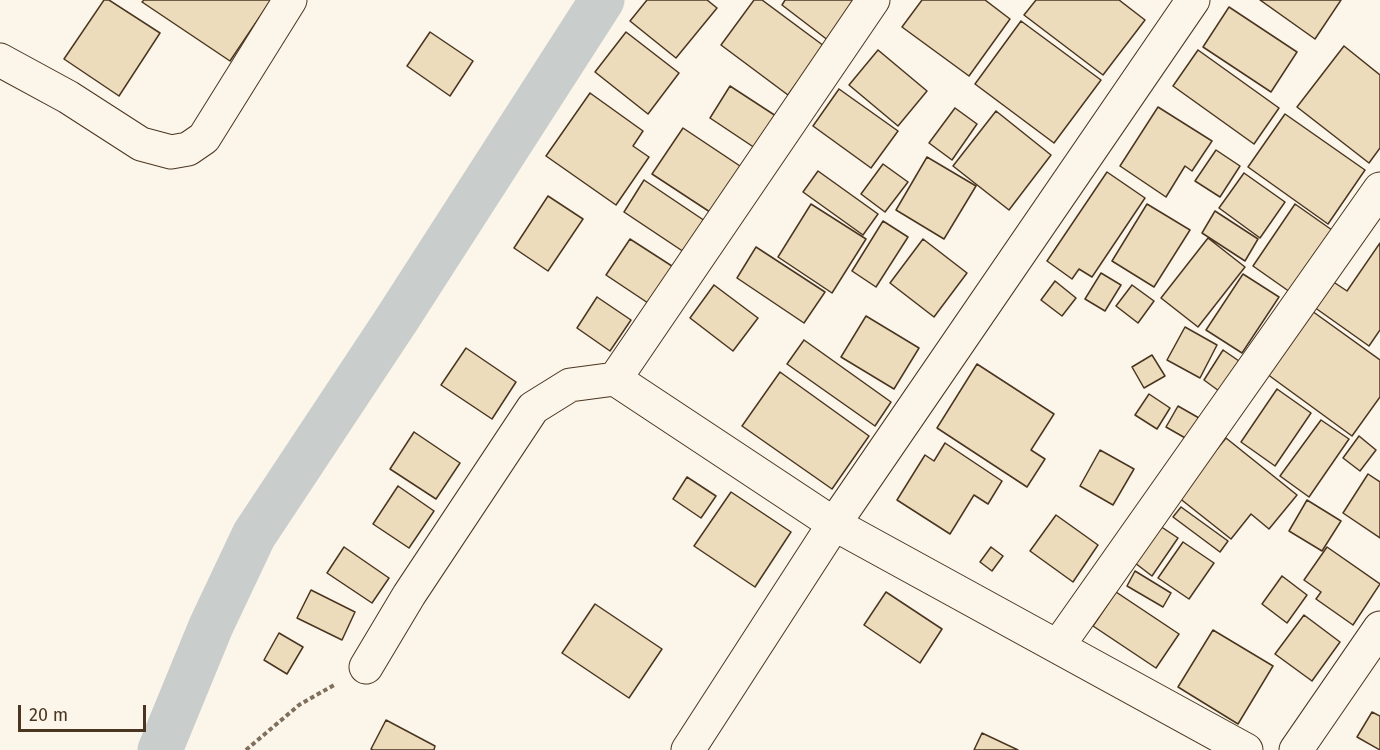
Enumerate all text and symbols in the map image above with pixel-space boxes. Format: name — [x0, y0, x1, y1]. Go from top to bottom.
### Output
scale bar — [21, 693, 148, 731]
text: 20 m — [29, 704, 68, 726]

